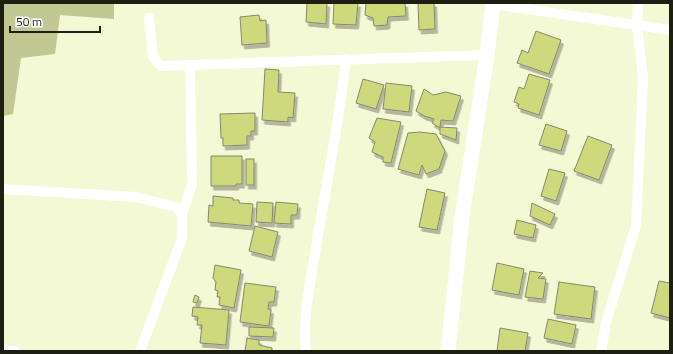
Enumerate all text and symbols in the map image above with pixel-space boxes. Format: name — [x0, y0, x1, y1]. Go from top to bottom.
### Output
scale bar — [10, 8, 100, 34]
text: 50 m — [16, 12, 42, 31]

